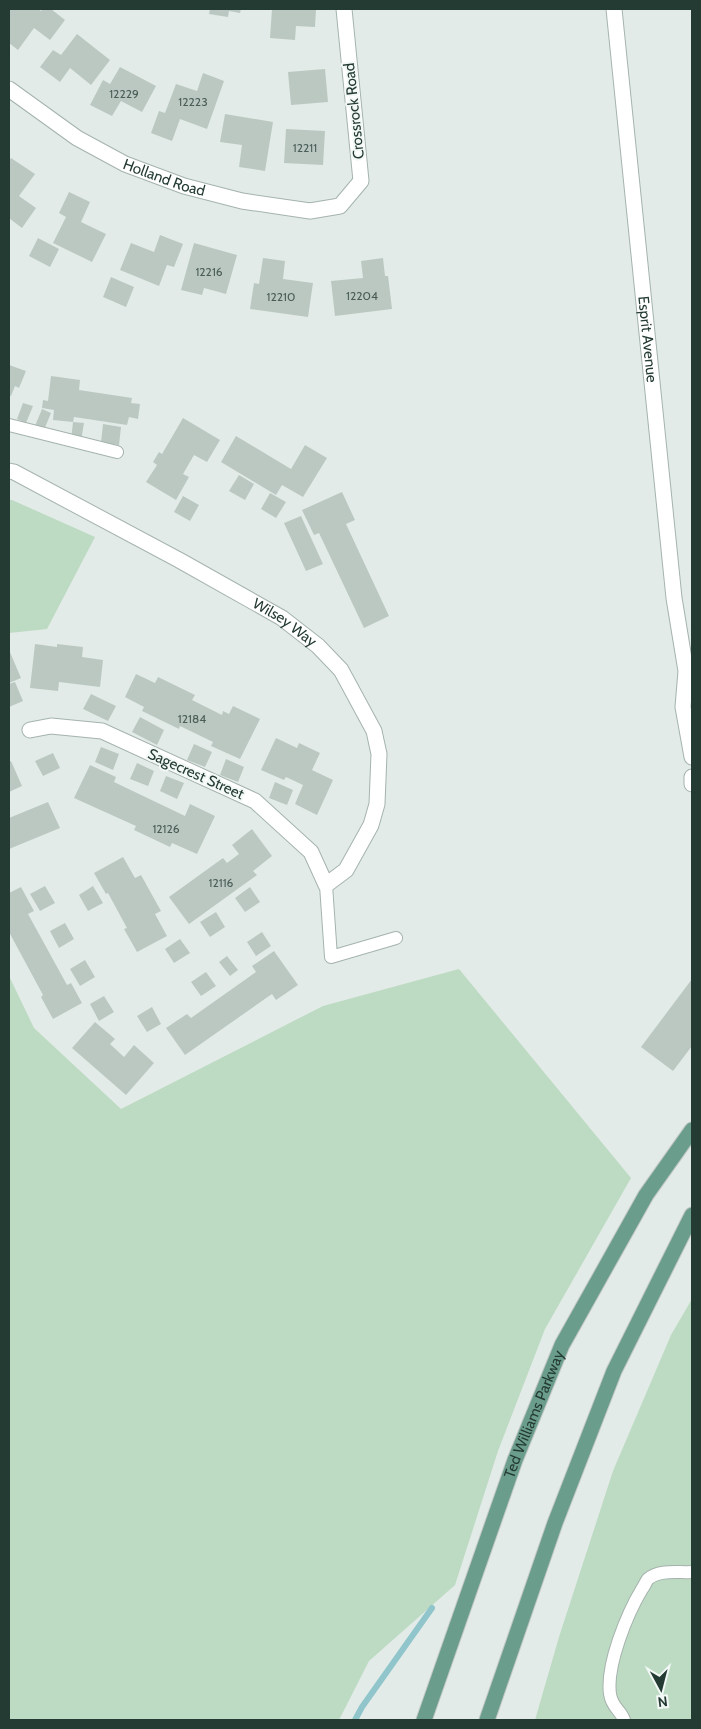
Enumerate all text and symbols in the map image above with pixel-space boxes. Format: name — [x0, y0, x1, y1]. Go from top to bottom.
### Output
street label: Crossrock Road — [340, 62, 368, 160]
house number: 12229 — [109, 86, 139, 101]
house number: 12223 — [178, 94, 208, 109]
house number: 12211 — [293, 140, 317, 155]
street label: Holland Road — [121, 155, 207, 200]
house number: 12216 — [195, 264, 223, 279]
house number: 12204 — [346, 288, 378, 303]
house number: 12210 — [267, 289, 295, 304]
street label: Esprit Avenue — [634, 295, 661, 384]
street label: Wilsey Way — [250, 594, 321, 651]
house number: 12184 — [178, 711, 206, 726]
street label: Sagecrest Street — [145, 745, 247, 803]
house number: 12126 — [152, 821, 180, 836]
house number: 12116 — [209, 875, 234, 890]
street label: Ted Williams Parkway — [500, 1347, 568, 1480]
north arrow — [636, 1664, 686, 1714]
text: N — [657, 1692, 669, 1711]

